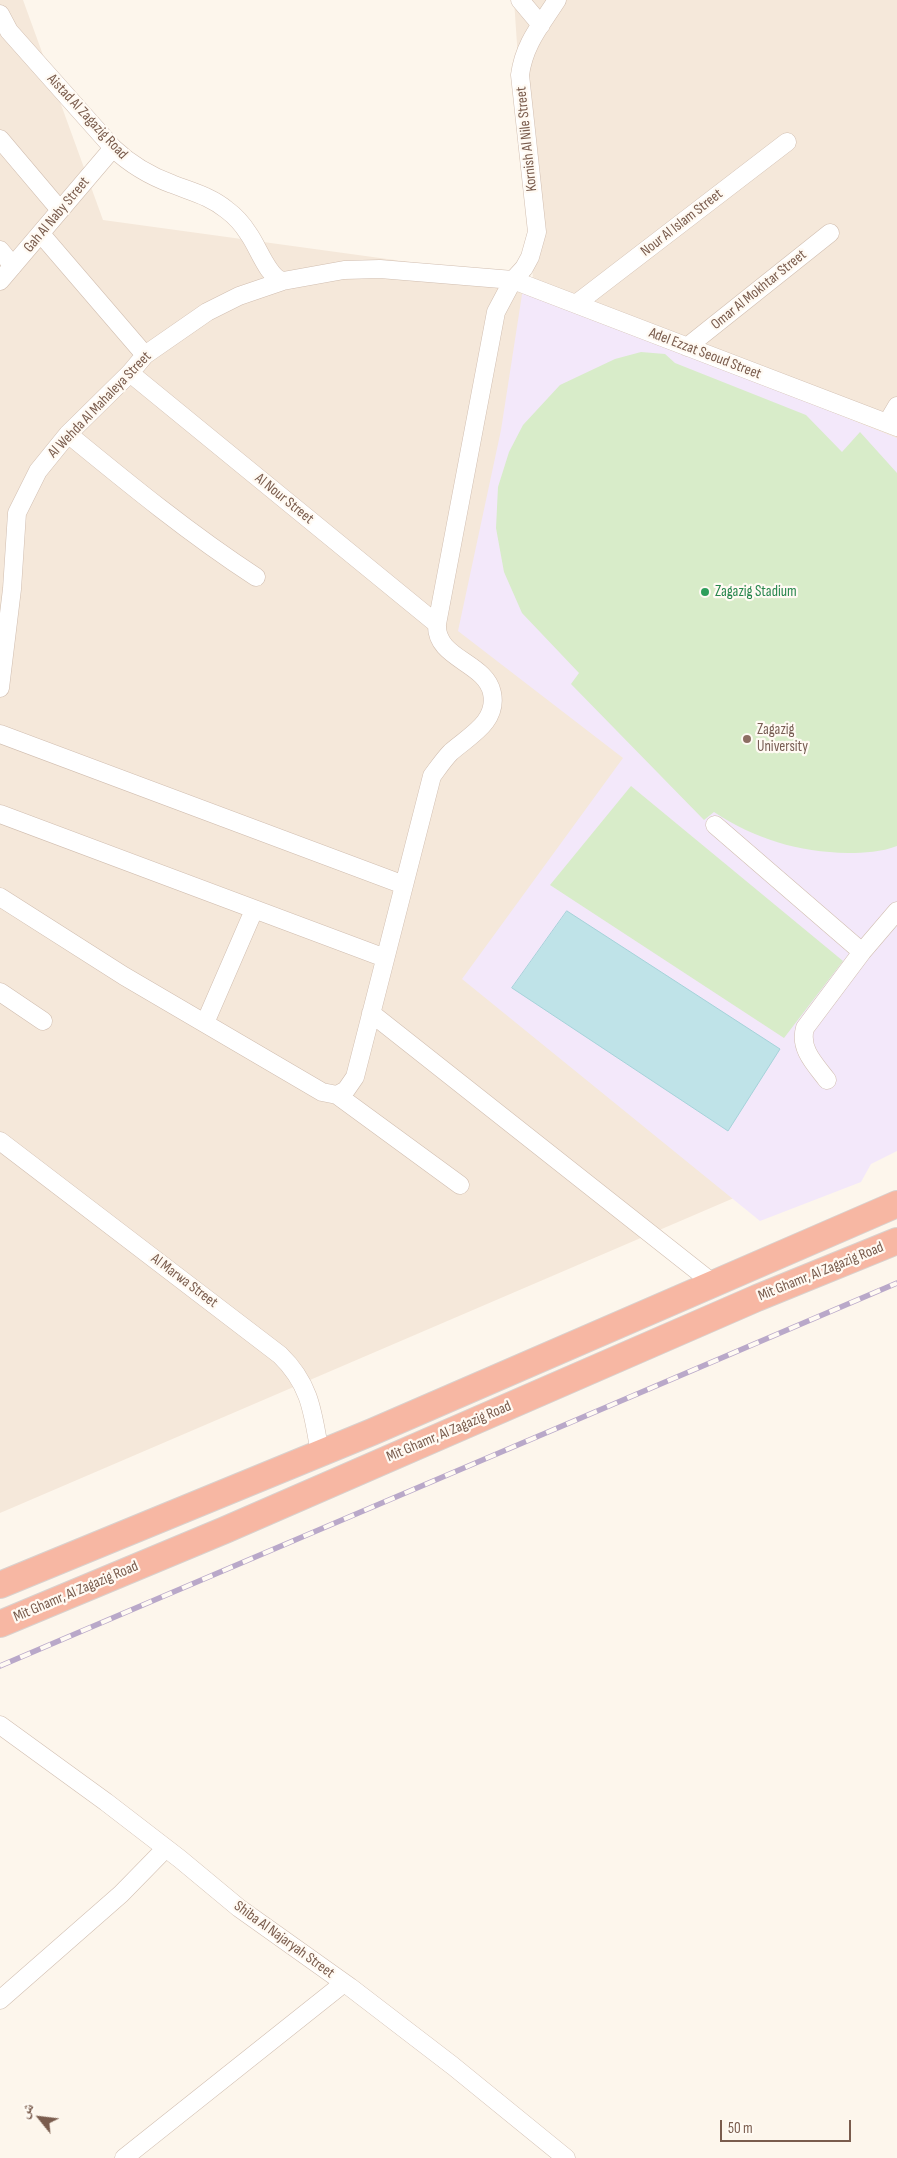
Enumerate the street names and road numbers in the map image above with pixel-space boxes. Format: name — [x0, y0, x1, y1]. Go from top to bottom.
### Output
street label: Aistad Al Zagazig Road — [43, 71, 131, 163]
street label: Kornish Al Nile Street — [513, 86, 541, 192]
street label: Gah Al Naby Street — [20, 174, 94, 256]
street label: Nour Al Islam Street — [637, 185, 727, 261]
street label: Omar Al Mokhtar Street — [708, 246, 810, 334]
street label: Adel Ezzat Seoud Street — [646, 324, 764, 384]
street label: Al Wehda Al Mahaleya Street — [45, 348, 155, 462]
street label: Al Nour Street — [251, 470, 317, 528]
street label: Mit Ghamr, Al Zagazig Road — [756, 1239, 886, 1305]
street label: Al Marwa Street — [147, 1250, 221, 1312]
street label: Mit Ghamr, Al Zagazig Road — [384, 1398, 514, 1466]
street label: Mit Ghamr, Al Zagazig Road — [11, 1558, 141, 1626]
street label: Shiba Al Najaryah Street — [230, 1897, 338, 1983]

